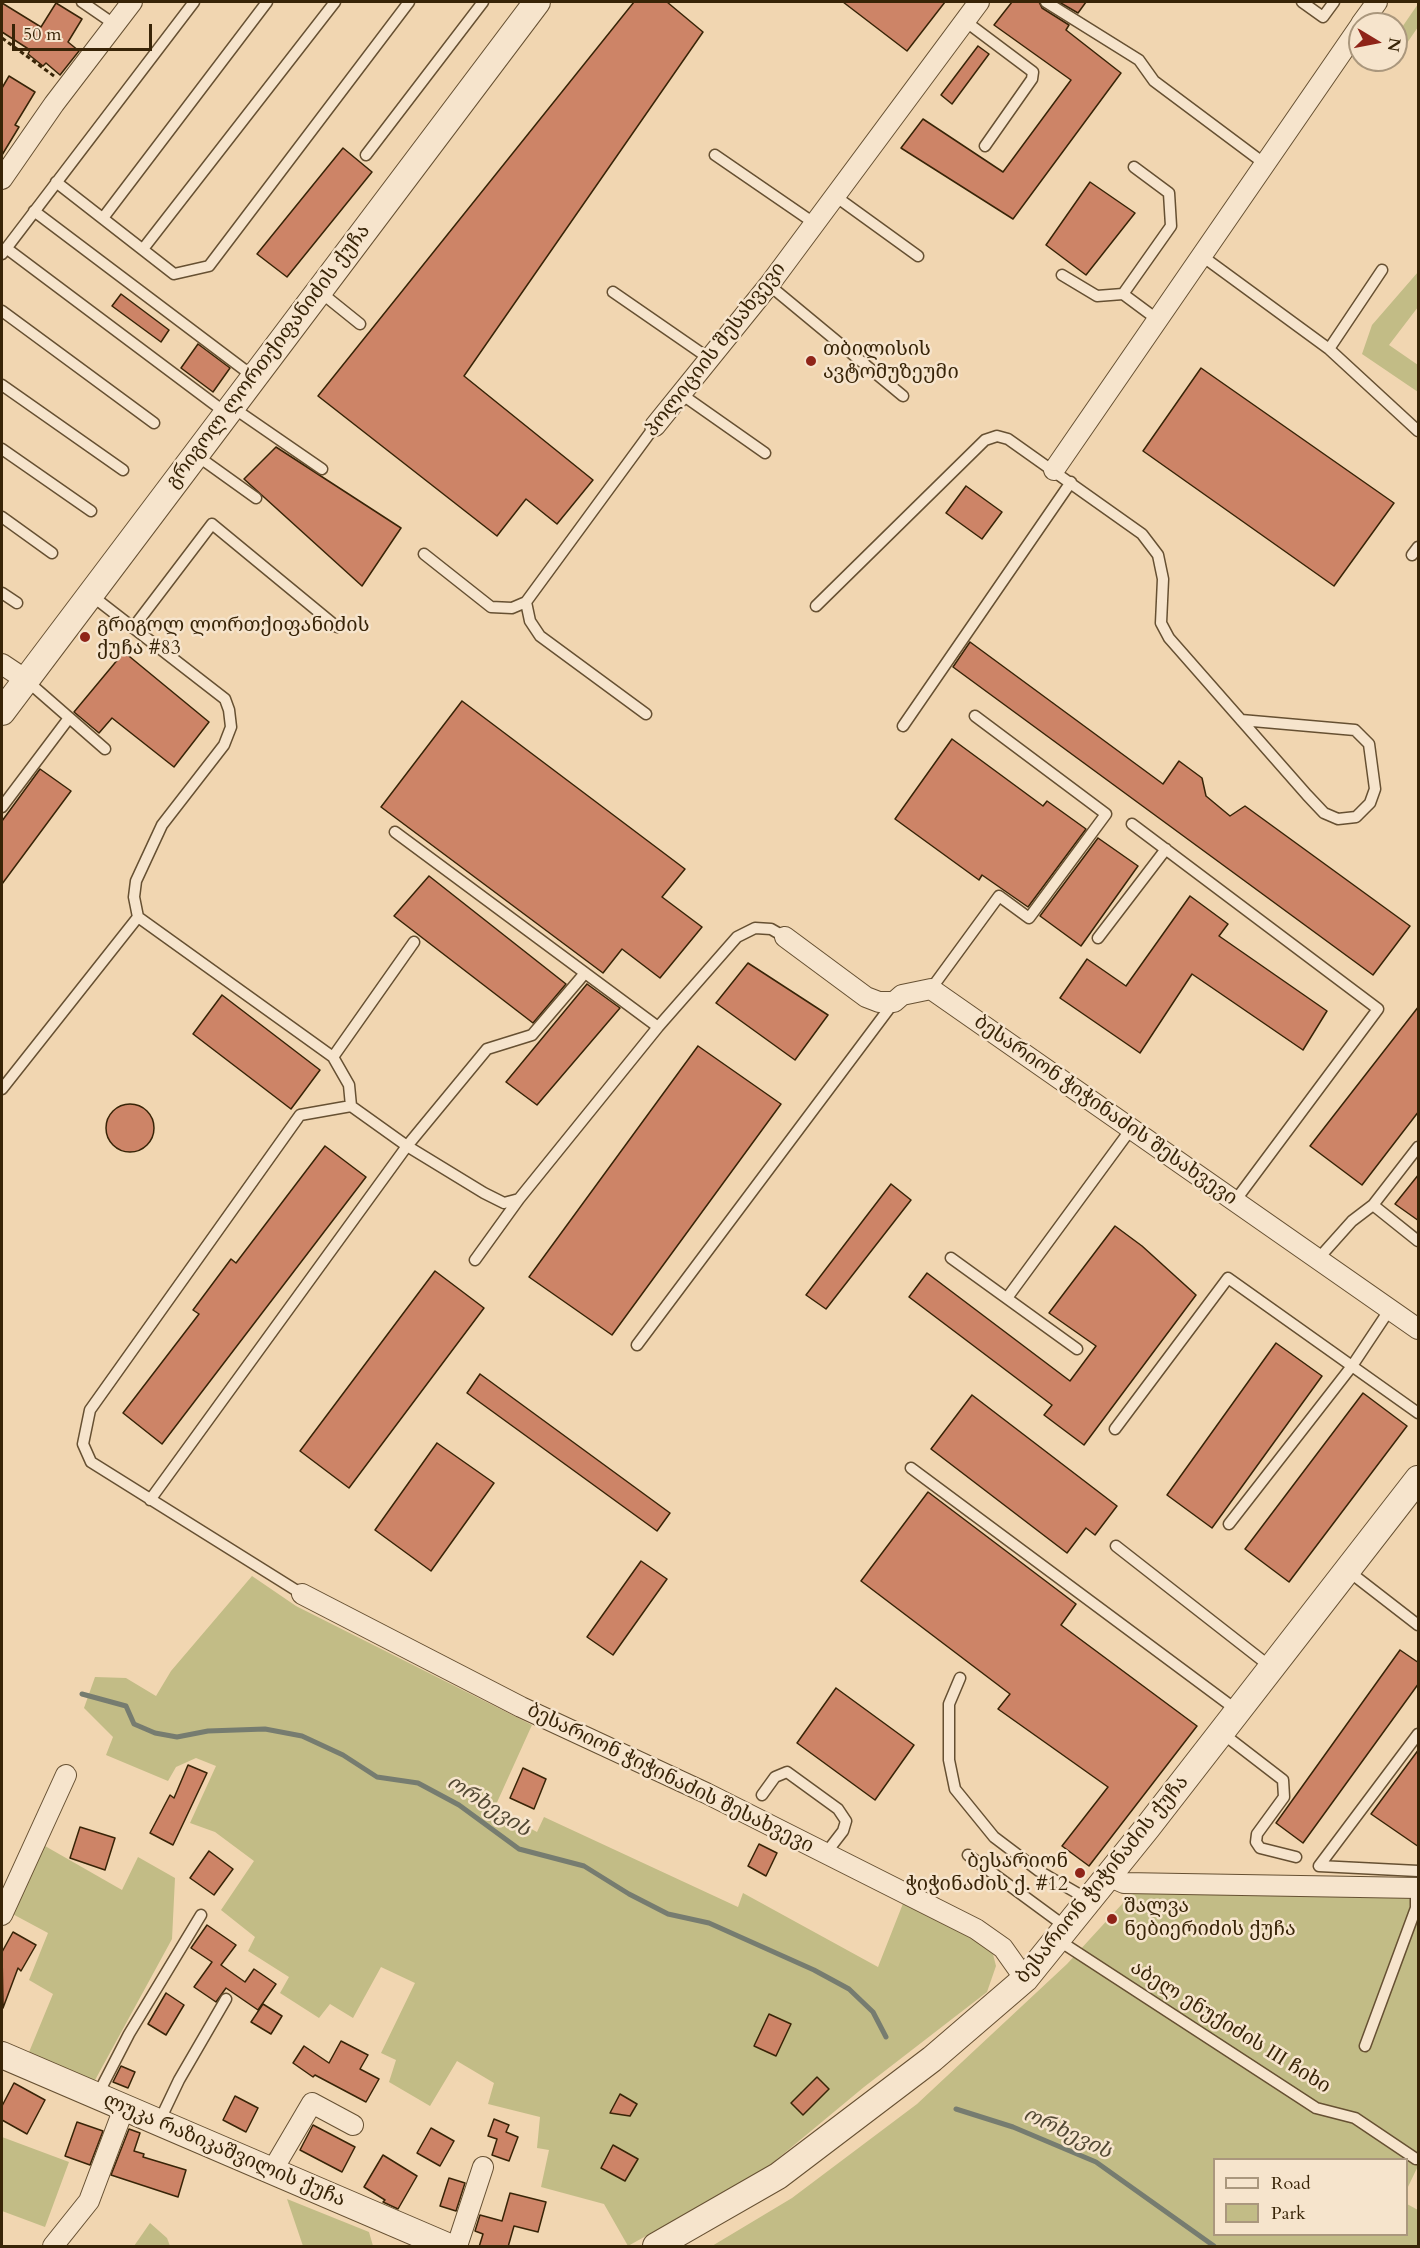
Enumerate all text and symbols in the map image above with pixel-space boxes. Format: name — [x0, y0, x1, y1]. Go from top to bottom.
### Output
scale bar — [15, 12, 154, 50]
north arrow — [1348, 12, 1408, 72]
text: 50 m — [23, 22, 62, 47]
text: N — [1382, 36, 1406, 54]
street label: გრიგოლ ლორთქიფანიძის ქუჩა — [162, 220, 376, 494]
street label: პოლიციის შესახვევი — [640, 258, 792, 442]
place label: თბილისის ავტომუზეუმი — [823, 338, 959, 385]
marker: თბილისის ავტომუზეუმი — [804, 354, 818, 368]
place label: გრიგოლ ლორთქიფანიძის ქუჩა #83 — [97, 614, 370, 661]
marker: გრიგოლ ლორთქიფანიძის ქუჩა #83 — [78, 630, 92, 644]
street label: ბესარიონ ჭიჭინაძის შესახვევი — [969, 1011, 1241, 1211]
street label: ბესარიონ ჭიჭინაძის შესახვევი — [523, 1699, 817, 1859]
water label: ორხევის — [441, 1771, 535, 1843]
street label: ბესარიონ ჭიჭინაძის ქუჩა — [1012, 1771, 1194, 1989]
place label: ბესარიონ ჭიჭინაძის ქ. #12 — [906, 1850, 1068, 1897]
marker: ბესარიონ ჭიჭინაძის ქ. #12 — [1073, 1866, 1087, 1880]
place label: შალვა ნებიერიძის ქუჩა — [1124, 1895, 1296, 1942]
marker: შალვა ნებიერიძის ქუჩა — [1105, 1912, 1119, 1926]
street label: აბელ ენუქიძის III ჩიხი — [1125, 1956, 1335, 2100]
street label: ლუკა რაზიკაშვილის ქუჩა — [99, 2089, 349, 2213]
water label: ორხევის — [1019, 2103, 1115, 2165]
legend — [1213, 2158, 1408, 2236]
text: Road — [1271, 2171, 1311, 2196]
text: Park — [1271, 2201, 1306, 2226]

